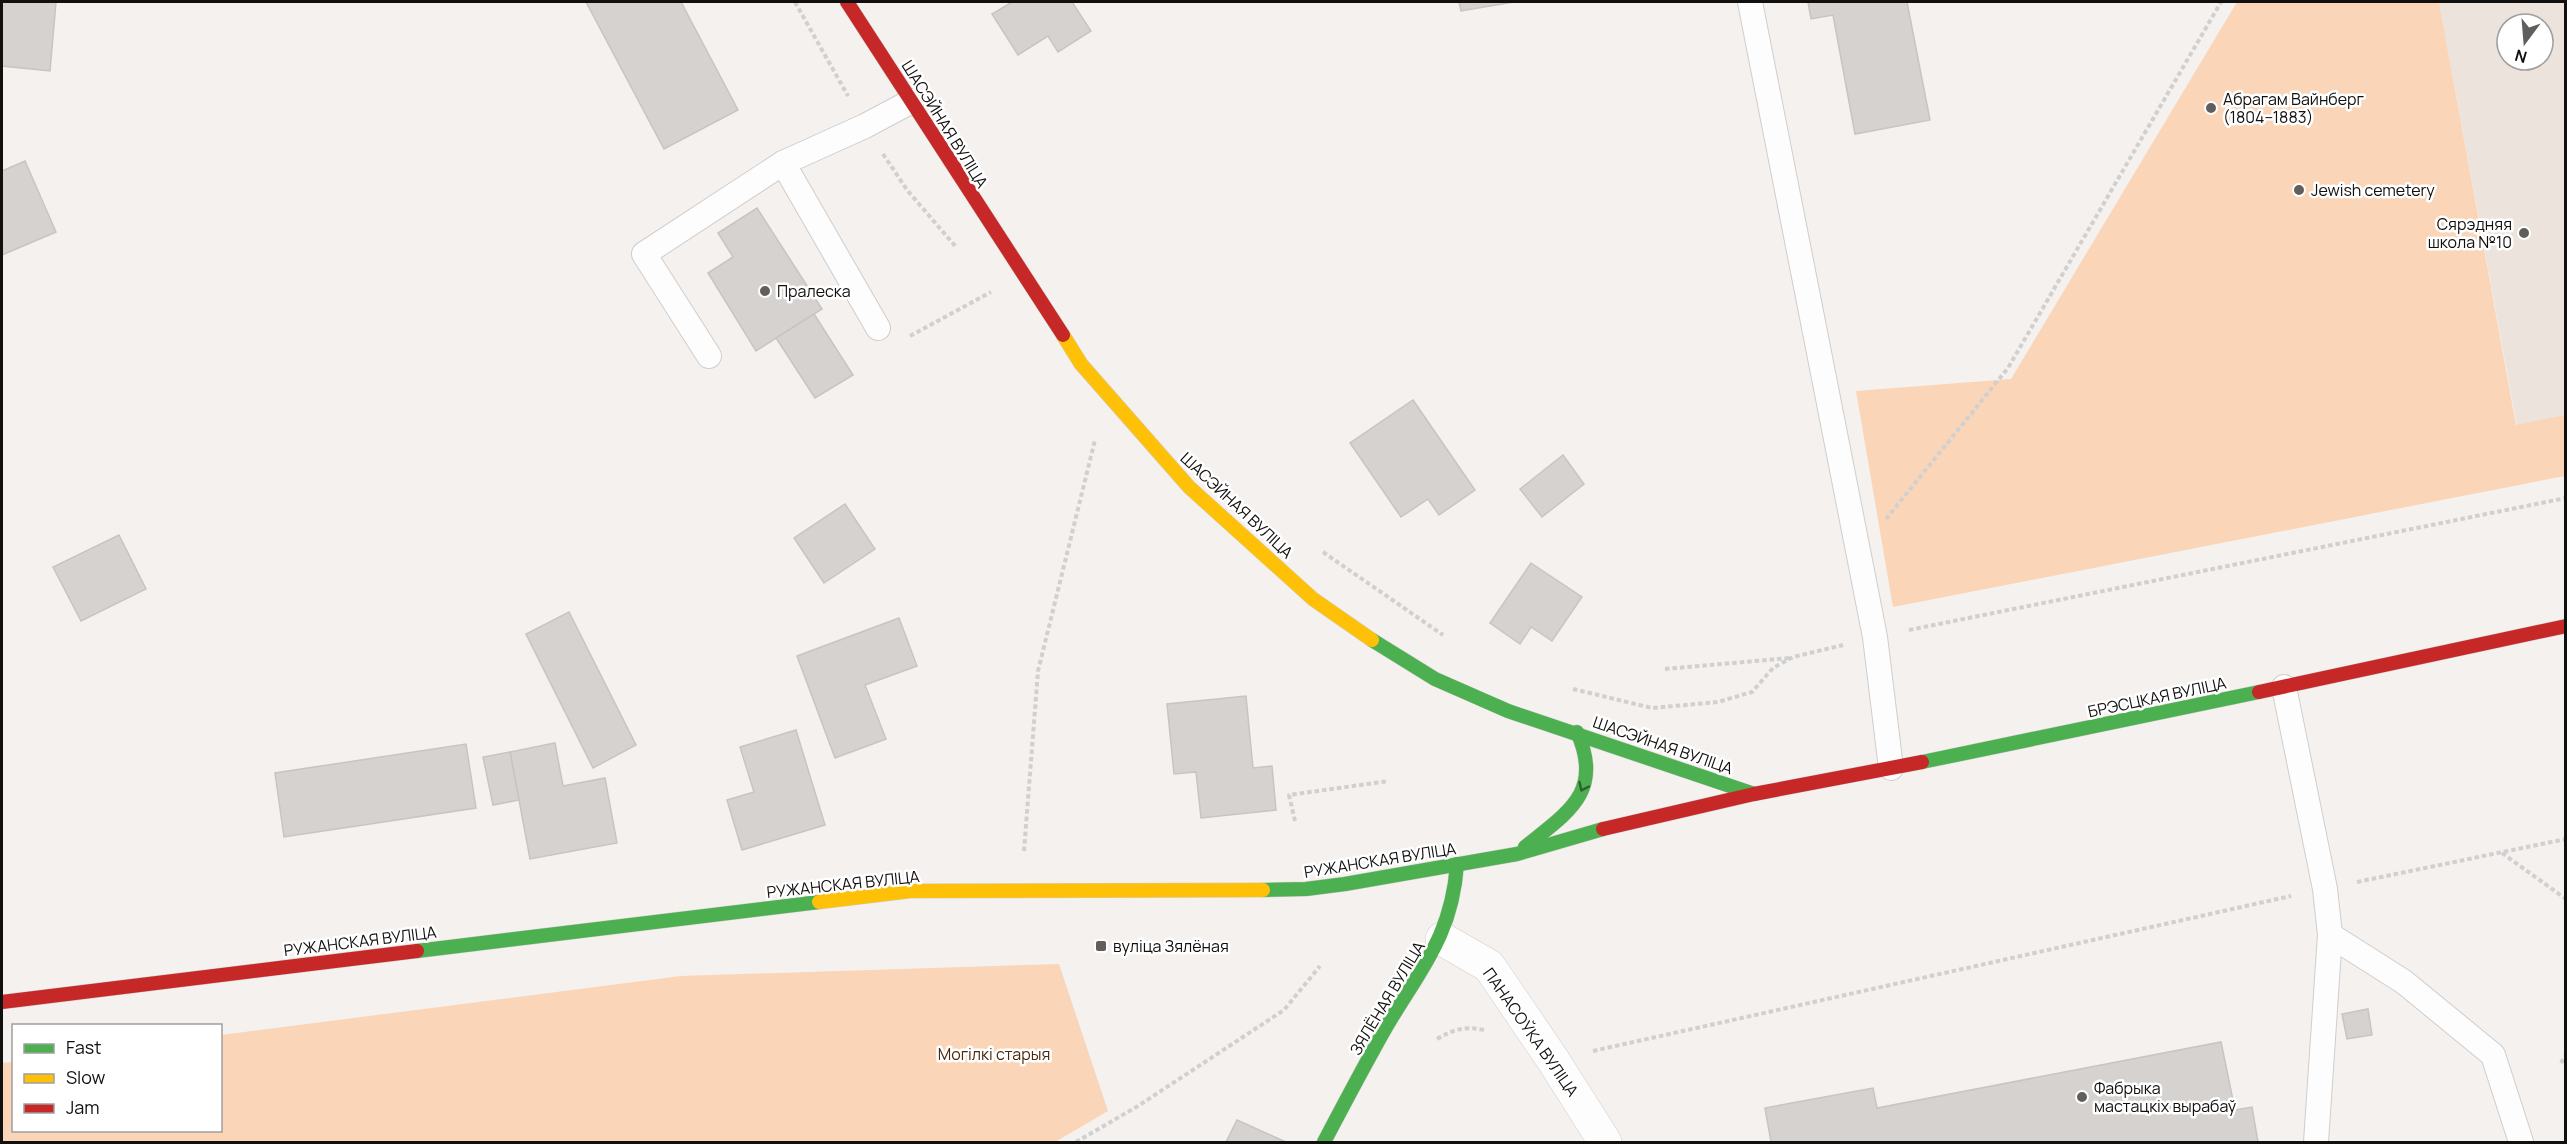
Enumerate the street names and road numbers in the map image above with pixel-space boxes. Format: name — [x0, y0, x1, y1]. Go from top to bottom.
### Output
street label: ШАСЭЙНАЯ ВУЛІЦА — [897, 56, 993, 192]
street label: ШАСЭЙНАЯ ВУЛІЦА — [1176, 447, 1298, 563]
street label: БРЭСЦКАЯ ВУЛІЦА — [2086, 672, 2228, 722]
street label: ШАСЭЙНАЯ ВУЛІЦА — [1590, 711, 1736, 779]
street label: РУЖАНСКАЯ ВУЛІЦА — [1302, 837, 1458, 883]
street label: РУЖАНСКАЯ ВУЛІЦА — [765, 865, 921, 903]
street label: РУЖАНСКАЯ ВУЛІЦА — [282, 921, 438, 961]
street label: ЗЯЛЁНАЯ ВУЛІЦА — [1344, 937, 1430, 1059]
street label: ПАНАСОЎКА ВУЛІЦА — [1478, 963, 1584, 1101]

